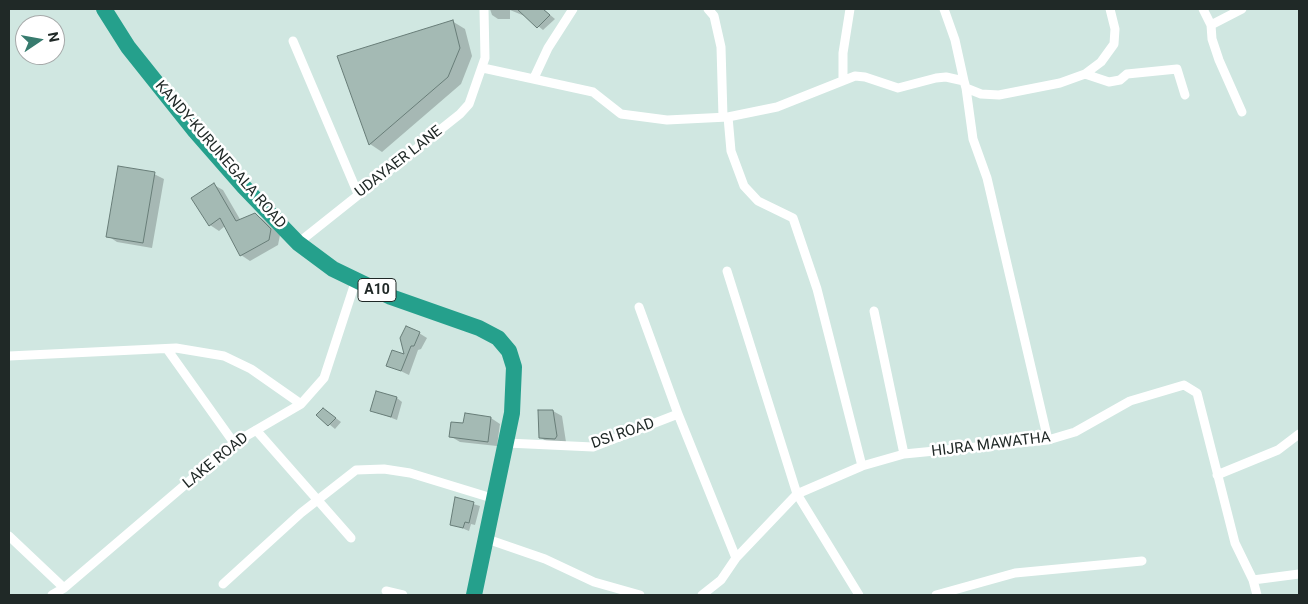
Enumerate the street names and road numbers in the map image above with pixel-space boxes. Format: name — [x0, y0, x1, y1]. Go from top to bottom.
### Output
street label: KANDY-KURUNEGALA ROAD — [151, 77, 289, 233]
street label: UDAYAER LANE — [352, 122, 446, 202]
road number: A10 — [358, 278, 396, 302]
street label: DSI ROAD — [589, 415, 657, 453]
street label: LAKE ROAD — [180, 429, 252, 493]
street label: HIJRA MAWATHA — [930, 429, 1052, 461]

